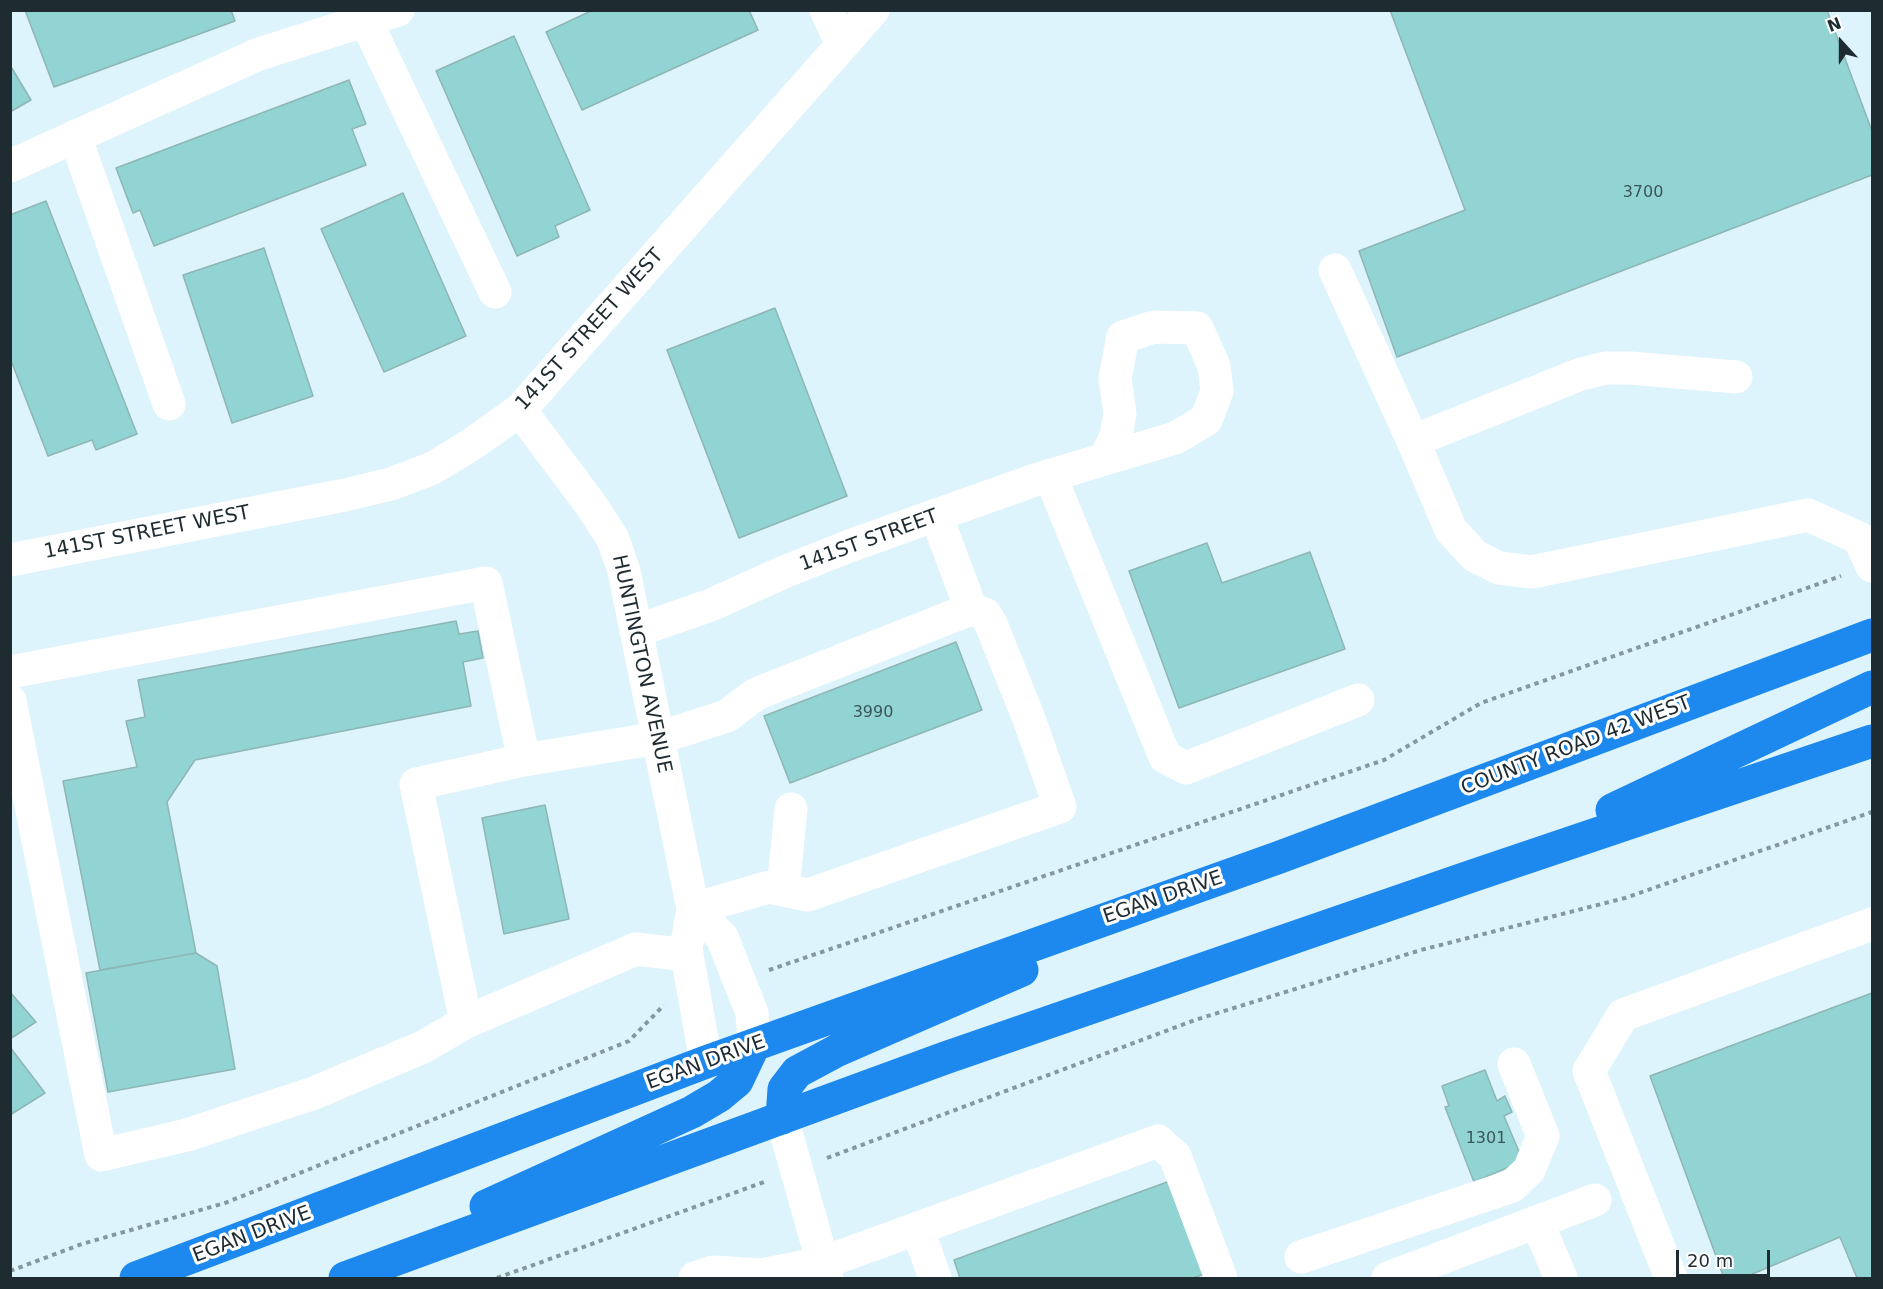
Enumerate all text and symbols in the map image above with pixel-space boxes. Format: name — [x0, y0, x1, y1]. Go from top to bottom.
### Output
north arrow — [1811, 12, 1871, 72]
text: N — [1825, 13, 1844, 36]
house number: 3700 — [1623, 183, 1663, 203]
street label: 141ST STREET WEST — [511, 244, 669, 416]
street label: 141ST STREET WEST — [42, 501, 252, 565]
street label: 141ST STREET — [796, 505, 942, 577]
street label: HUNTINGTON AVENUE — [606, 553, 676, 775]
street label: COUNTY ROAD 42 WEST — [1458, 691, 1694, 801]
house number: 3990 — [853, 703, 893, 723]
street label: EGAN DRIVE — [1100, 866, 1226, 930]
street label: EGAN DRIVE — [643, 1030, 769, 1096]
house number: 1301 — [1466, 1129, 1506, 1149]
street label: EGAN DRIVE — [190, 1201, 314, 1269]
scale bar — [1679, 1238, 1774, 1276]
text: 20 m — [1687, 1250, 1733, 1271]

